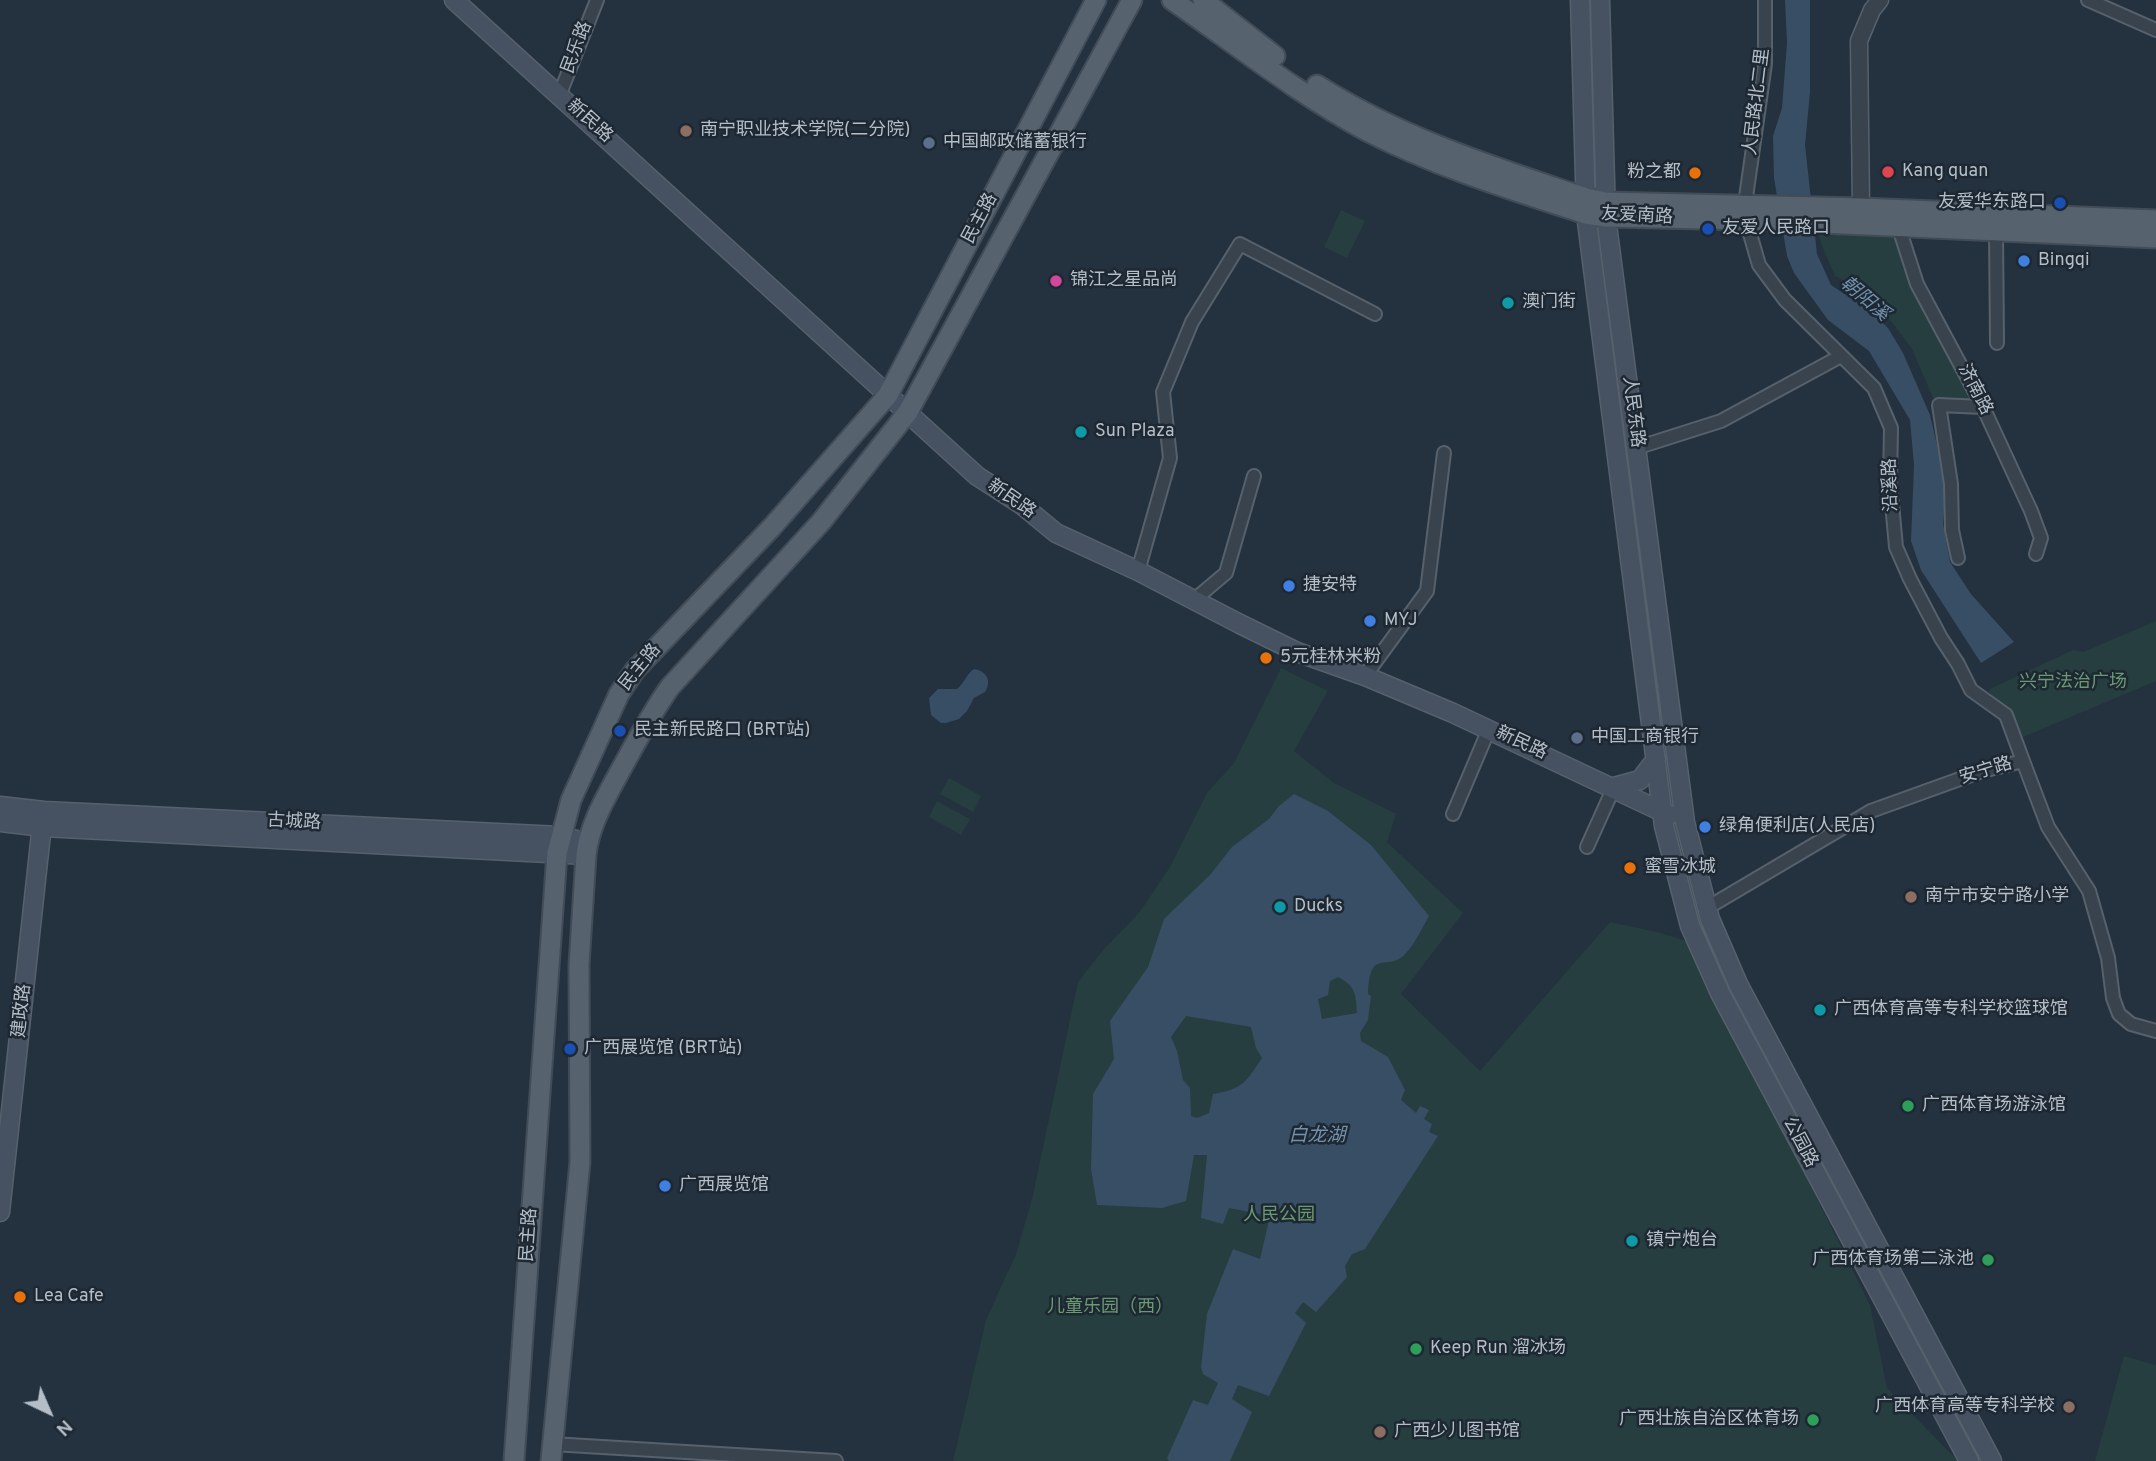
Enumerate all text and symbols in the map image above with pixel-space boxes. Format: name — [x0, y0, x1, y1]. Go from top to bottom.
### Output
street label: 民乐路 — [558, 19, 598, 77]
street label: 人民路北二里 — [1741, 47, 1775, 157]
street label: 新民路 — [562, 96, 616, 148]
place label: 南宁职业技术学院(二分院) — [700, 120, 910, 142]
marker: 南宁职业技术学院(二分院) — [678, 123, 694, 139]
place label: 中国邮政储蓄银行 — [943, 132, 1087, 154]
marker: 中国邮政储蓄银行 — [921, 135, 937, 151]
place label: Kang quan — [1902, 161, 1988, 183]
place label: 粉之都 — [1627, 162, 1681, 184]
marker: Kang quan — [1880, 164, 1896, 180]
marker: 粉之都 — [1687, 165, 1703, 181]
street label: 民主路 — [959, 190, 1003, 248]
place label: 友爱华东路口 — [1938, 192, 2046, 214]
marker: 友爱华东路口 — [2052, 195, 2068, 211]
street label: 友爱南路 — [1600, 204, 1674, 230]
place label: 友爱人民路口 — [1722, 218, 1830, 240]
marker: 友爱人民路口 — [1700, 221, 1716, 237]
place label: Bingqi — [2038, 250, 2090, 272]
marker: Bingqi — [2016, 253, 2032, 269]
place label: 锦江之星品尚 — [1070, 270, 1178, 292]
marker: 锦江之星品尚 — [1048, 273, 1064, 289]
water label: 朝阳溪 — [1835, 273, 1893, 327]
place label: 澳门街 — [1522, 292, 1576, 314]
marker: 澳门街 — [1500, 295, 1516, 311]
street label: 济南路 — [1952, 361, 1996, 419]
street label: 人民东路 — [1617, 375, 1647, 449]
place label: Sun Plaza — [1095, 421, 1174, 443]
marker: Sun Plaza — [1073, 424, 1089, 440]
street label: 沿溪路 — [1880, 458, 1904, 512]
street label: 新民路 — [983, 476, 1039, 524]
place label: 捷安特 — [1303, 575, 1357, 597]
marker: 捷安特 — [1281, 578, 1297, 594]
place label: MYJ — [1384, 610, 1417, 632]
marker: MYJ — [1362, 613, 1378, 629]
street label: 民主路 — [616, 640, 666, 696]
place label: 5元桂林米粉 — [1280, 647, 1381, 669]
marker: 5元桂林米粉 — [1258, 650, 1274, 666]
park label: 兴宁法治广场 — [2019, 672, 2127, 694]
place label: 民主新民路口 (BRT站) — [634, 720, 810, 742]
marker: 民主新民路口 (BRT站) — [612, 723, 628, 739]
street label: 新民路 — [1492, 723, 1550, 765]
place label: 中国工商银行 — [1591, 727, 1699, 749]
marker: 中国工商银行 — [1569, 730, 1585, 746]
street label: 安宁路 — [1957, 754, 2015, 790]
street label: 古城路 — [266, 811, 322, 835]
place label: 绿角便利店(人民店) — [1719, 816, 1875, 838]
marker: 绿角便利店(人民店) — [1697, 819, 1713, 835]
place label: 蜜雪冰城 — [1644, 857, 1716, 879]
marker: 蜜雪冰城 — [1622, 860, 1638, 876]
place label: 南宁市安宁路小学 — [1925, 886, 2069, 908]
marker: 南宁市安宁路小学 — [1903, 889, 1919, 905]
place label: Ducks — [1294, 896, 1343, 918]
marker: Ducks — [1272, 899, 1288, 915]
street label: 建政路 — [9, 983, 37, 1039]
place label: 广西体育高等专科学校篮球馆 — [1834, 999, 2068, 1021]
marker: 广西体育高等专科学校篮球馆 — [1812, 1002, 1828, 1018]
place label: 广西展览馆 (BRT站) — [584, 1038, 742, 1060]
marker: 广西展览馆 (BRT站) — [562, 1041, 578, 1057]
place label: 广西体育场游泳馆 — [1922, 1095, 2066, 1117]
marker: 广西体育场游泳馆 — [1900, 1098, 1916, 1114]
street label: 公园路 — [1777, 1114, 1821, 1172]
water label: 白龙湖 — [1289, 1126, 1345, 1148]
place label: 广西展览馆 — [679, 1175, 769, 1197]
marker: 广西展览馆 — [657, 1178, 673, 1194]
park label: 人民公园 — [1243, 1205, 1315, 1227]
street label: 民主路 — [517, 1207, 543, 1263]
place label: 镇宁炮台 — [1646, 1230, 1718, 1252]
marker: 镇宁炮台 — [1624, 1233, 1640, 1249]
place label: 广西体育场第二泳池 — [1812, 1249, 1974, 1271]
marker: 广西体育场第二泳池 — [1980, 1252, 1996, 1268]
place label: Lea Cafe — [34, 1286, 104, 1308]
marker: Lea Cafe — [12, 1289, 28, 1305]
park label: 儿童乐园（西） — [1047, 1297, 1173, 1319]
place label: Keep Run 溜冰场 — [1430, 1338, 1566, 1360]
marker: Keep Run 溜冰场 — [1408, 1341, 1424, 1357]
north arrow — [14, 1377, 84, 1447]
place label: 广西体育高等专科学校 — [1875, 1396, 2055, 1418]
marker: 广西体育高等专科学校 — [2061, 1399, 2077, 1415]
place label: 广西壮族自治区体育场 — [1619, 1409, 1799, 1431]
marker: 广西壮族自治区体育场 — [1805, 1412, 1821, 1428]
text: N — [50, 1414, 77, 1440]
place label: 广西少儿图书馆 — [1394, 1421, 1520, 1443]
marker: 广西少儿图书馆 — [1372, 1424, 1388, 1440]

